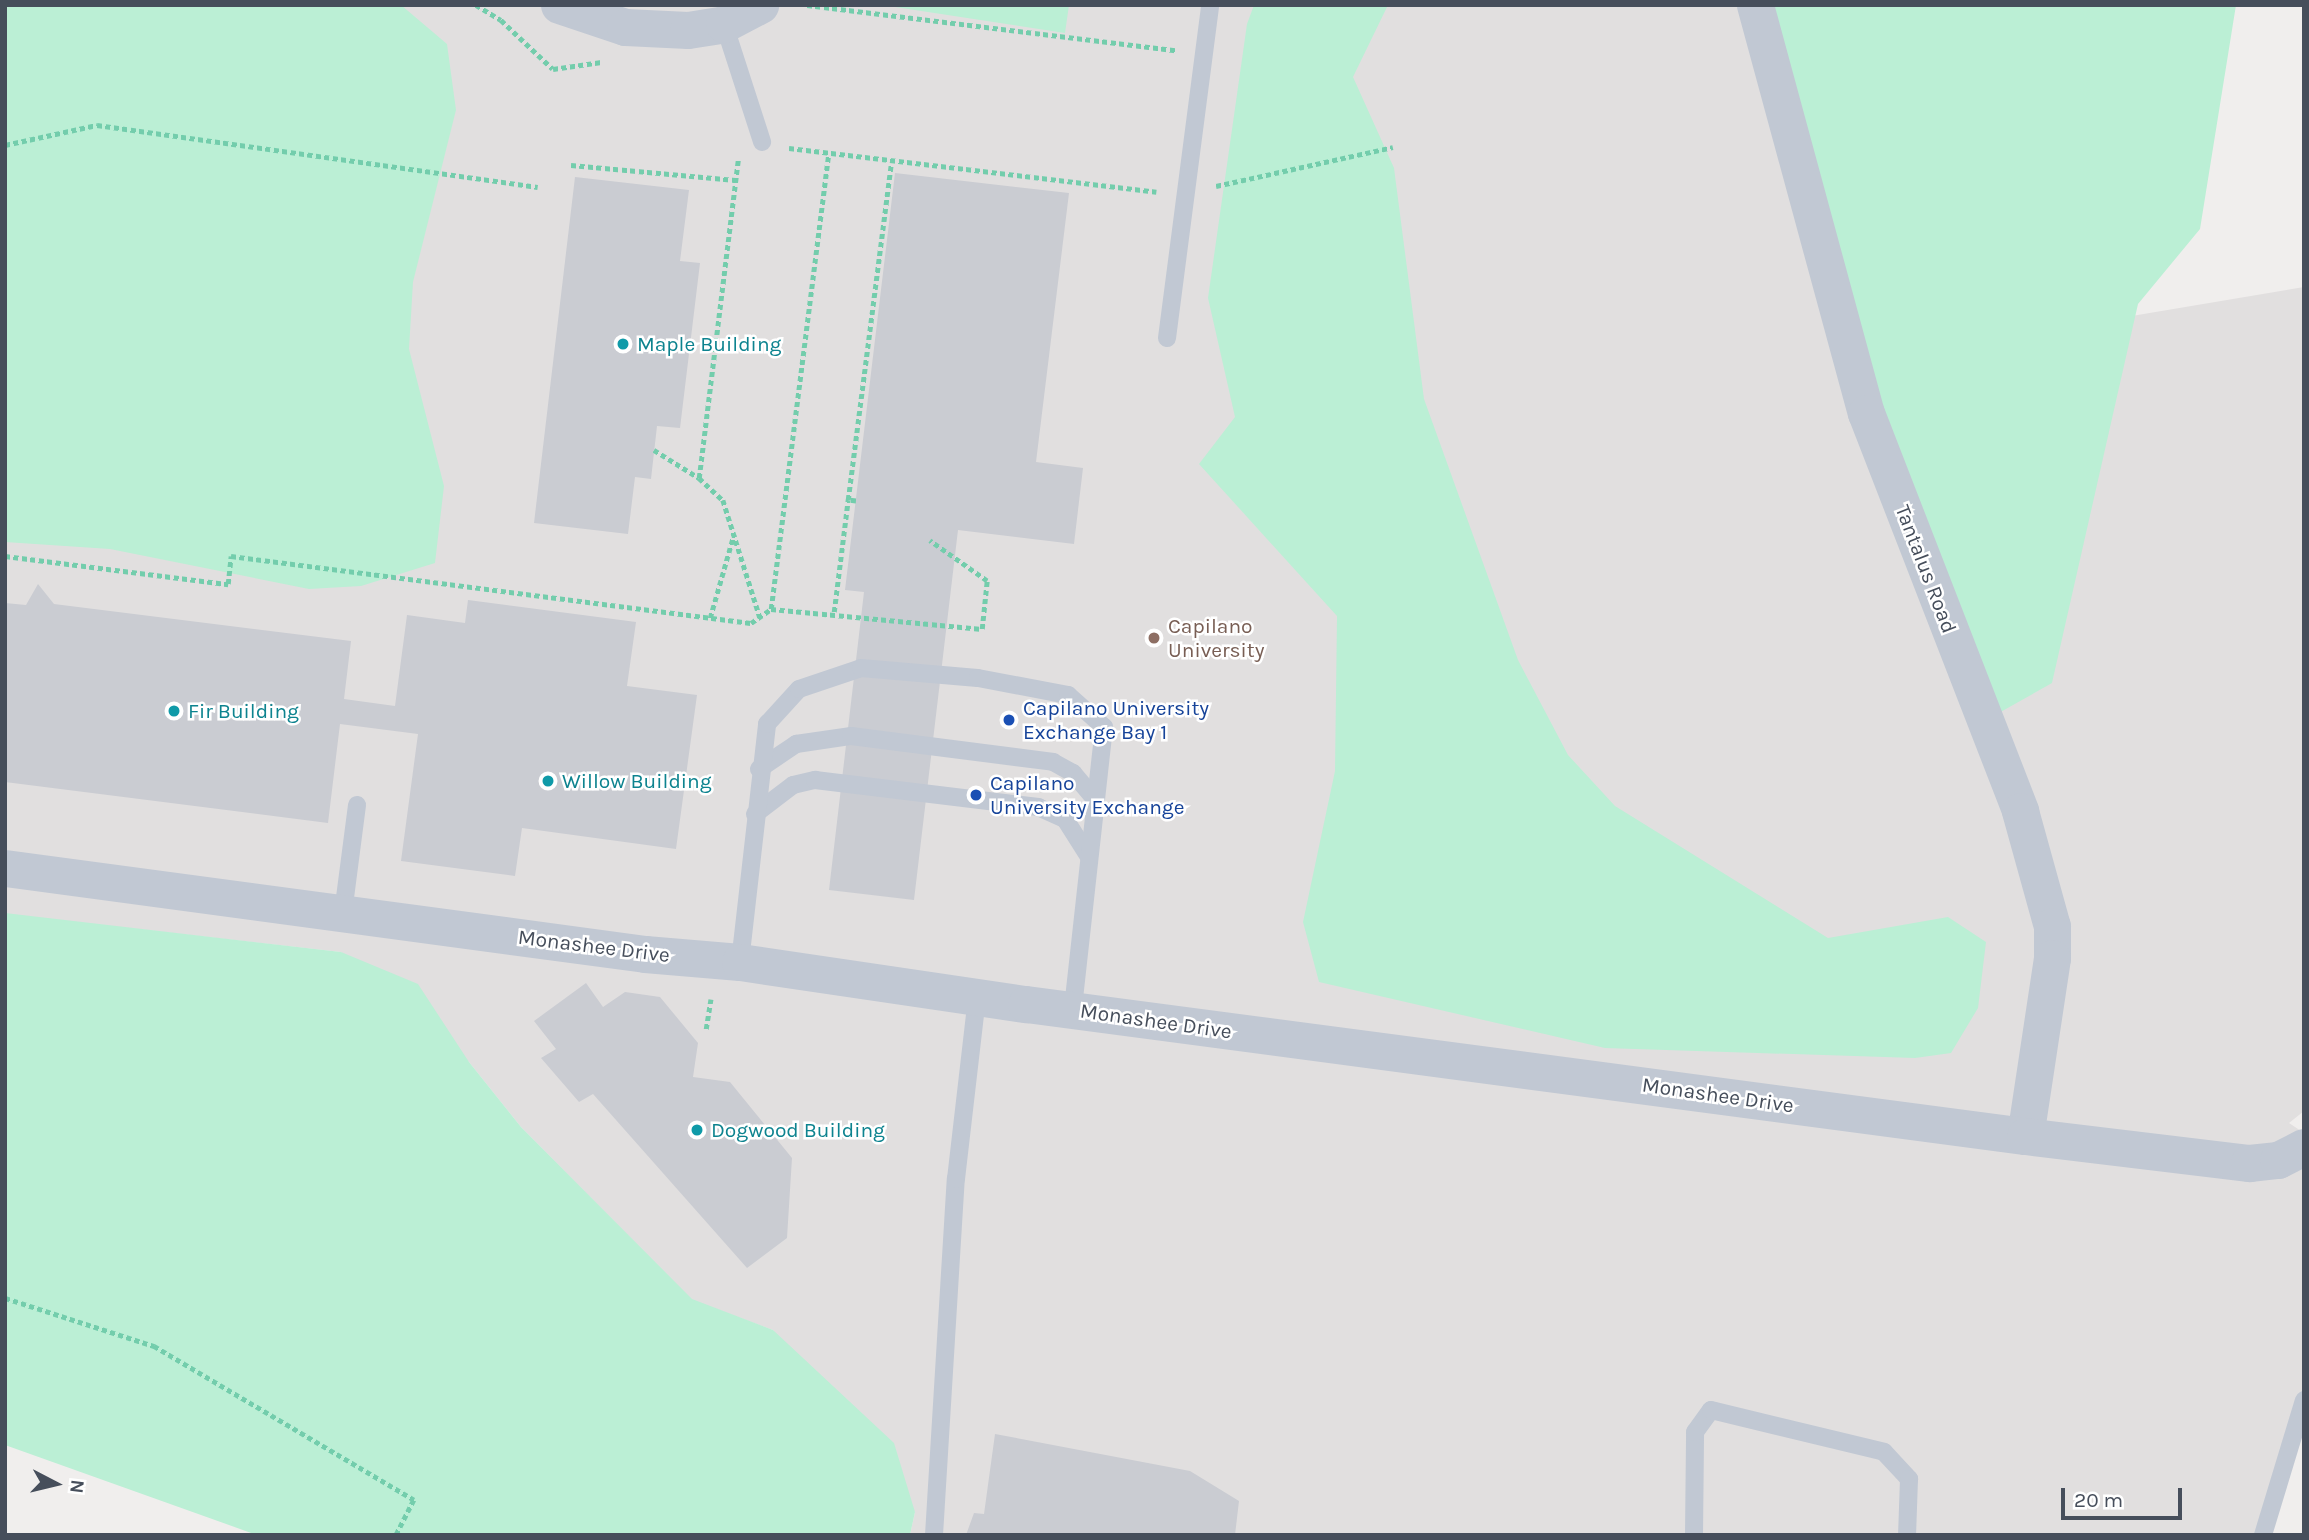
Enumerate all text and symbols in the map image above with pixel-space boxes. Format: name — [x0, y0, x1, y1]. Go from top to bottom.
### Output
place label: Maple Building — [637, 331, 781, 357]
marker: Maple Building — [615, 336, 631, 352]
street label: Tantalus Road — [1890, 501, 1962, 637]
place label: Capilano University — [1168, 613, 1265, 663]
marker: Capilano University — [1146, 630, 1162, 646]
place label: Capilano University Exchange Bay 1 — [1023, 695, 1209, 745]
place label: Fir Building — [188, 698, 299, 724]
marker: Fir Building — [166, 703, 182, 719]
marker: Capilano University Exchange Bay 1 — [1001, 712, 1017, 728]
place label: Willow Building — [562, 768, 712, 794]
place label: Capilano University Exchange — [990, 770, 1184, 820]
marker: Willow Building — [540, 773, 556, 789]
marker: Capilano University Exchange — [968, 787, 984, 803]
street label: Monashee Drive — [517, 924, 671, 968]
street label: Monashee Drive — [1079, 998, 1233, 1044]
street label: Monashee Drive — [1641, 1072, 1795, 1118]
place label: Dogwood Building — [711, 1117, 885, 1143]
marker: Dogwood Building — [689, 1122, 705, 1138]
north arrow — [21, 1449, 91, 1519]
scale bar — [2064, 1474, 2185, 1518]
text: N — [65, 1478, 89, 1495]
text: 20 m — [2074, 1488, 2123, 1512]

